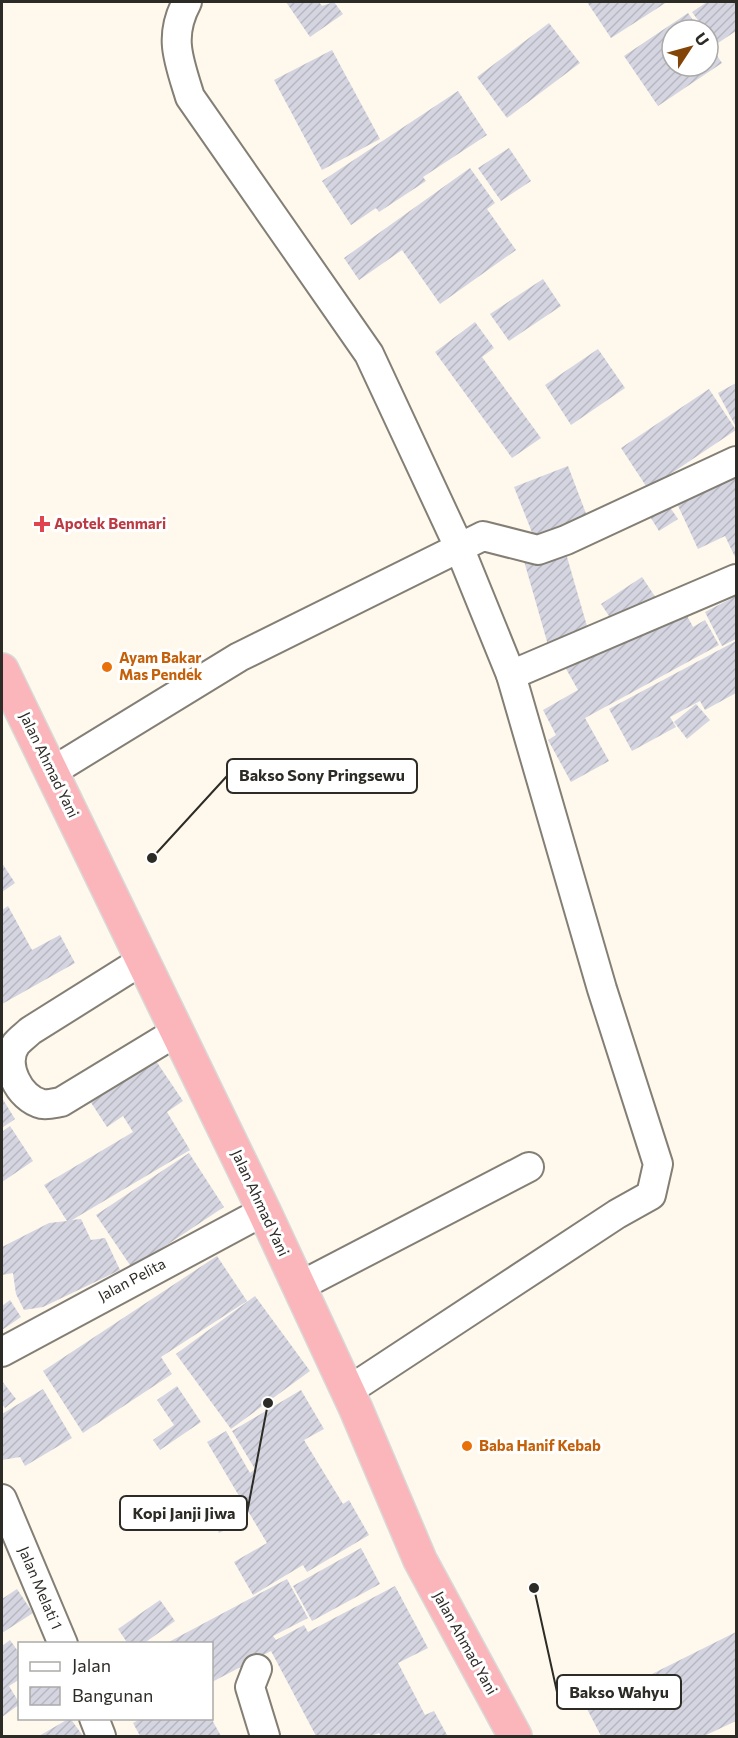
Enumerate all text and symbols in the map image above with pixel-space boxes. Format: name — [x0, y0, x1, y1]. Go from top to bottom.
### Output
north arrow — [660, 18, 720, 78]
text: U — [691, 29, 714, 49]
place label: Apotek Benmari — [54, 514, 166, 532]
marker: Apotek Benmari — [35, 517, 49, 531]
place label: Ayam Bakar Mas Pendek — [119, 648, 203, 683]
marker: Ayam Bakar Mas Pendek — [100, 660, 114, 674]
street label: Jalan Ahmad Yani — [17, 709, 83, 820]
callout: Bakso Sony Pringsewu — [227, 759, 417, 793]
text: Bakso Sony Pringsewu — [239, 765, 405, 784]
street label: Jalan Ahmad Yani — [228, 1147, 293, 1259]
street label: Jalan Pelita — [95, 1254, 168, 1304]
place label: Baba Hanif Kebab — [479, 1436, 601, 1454]
marker: Baba Hanif Kebab — [460, 1439, 474, 1453]
callout: Kopi Janji Jiwa — [120, 1496, 247, 1530]
text: Kopi Janji Jiwa — [133, 1503, 235, 1522]
street label: Jalan Melati 1 — [15, 1543, 66, 1632]
street label: Jalan Ahmad Yani — [430, 1588, 502, 1697]
legend — [18, 1642, 213, 1720]
text: Jalan — [72, 1654, 111, 1676]
callout: Bakso Wahyu — [557, 1675, 681, 1709]
text: Bakso Wahyu — [569, 1682, 669, 1701]
text: Bangunan — [72, 1684, 153, 1706]

